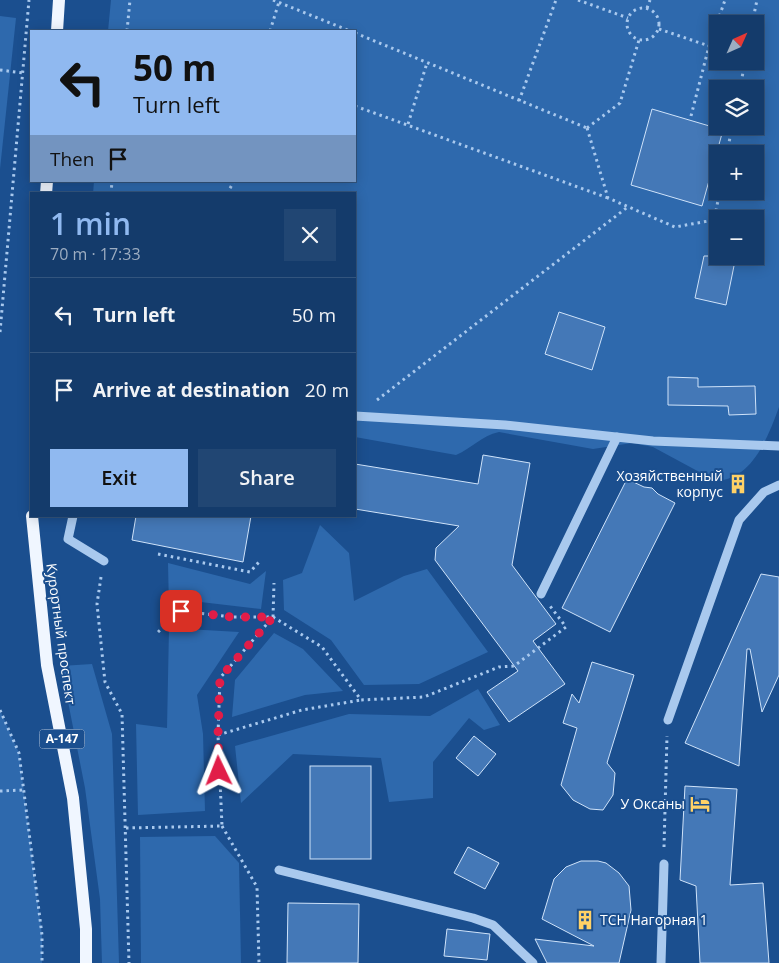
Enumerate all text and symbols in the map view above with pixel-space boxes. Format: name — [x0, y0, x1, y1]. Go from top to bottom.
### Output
north arrow — [709, 15, 764, 70]
map controls — [709, 15, 764, 265]
text: 50 m — [133, 44, 216, 91]
icon: left — [50, 50, 115, 115]
button: layers — [709, 80, 764, 135]
text: Turn left — [133, 89, 220, 119]
icon: arrive — [104, 145, 132, 173]
button: + — [709, 145, 764, 200]
text: Then — [50, 146, 94, 172]
text: 1 min — [50, 203, 131, 244]
button: close — [284, 209, 336, 261]
button: − — [709, 210, 764, 265]
text: 70 m · 17:33 — [50, 243, 141, 265]
icon: left — [50, 301, 78, 329]
text: Turn left — [93, 302, 175, 328]
text: 50 m — [292, 302, 336, 328]
icon: arrive — [50, 376, 78, 404]
text: Arrive at destination — [93, 377, 290, 403]
text: 20 m — [305, 377, 349, 403]
button: Exit — [50, 449, 188, 507]
button: Share — [198, 449, 336, 507]
place label: Хозяйственный корпус — [617, 466, 723, 501]
building icon: Хозяйственный корпус — [727, 473, 749, 495]
street label: Курортный проспект — [42, 562, 81, 706]
pin — [160, 590, 202, 632]
icon: arrive — [167, 597, 195, 625]
road number: А-147 — [40, 730, 84, 749]
position arrow — [192, 744, 244, 796]
hotel icon: У Оксаны — [689, 793, 711, 815]
place label: У Оксаны — [620, 794, 685, 813]
building icon: ТСН Нагорная 1 — [574, 909, 596, 931]
place label: ТСН Нагорная 1 — [600, 910, 708, 929]

